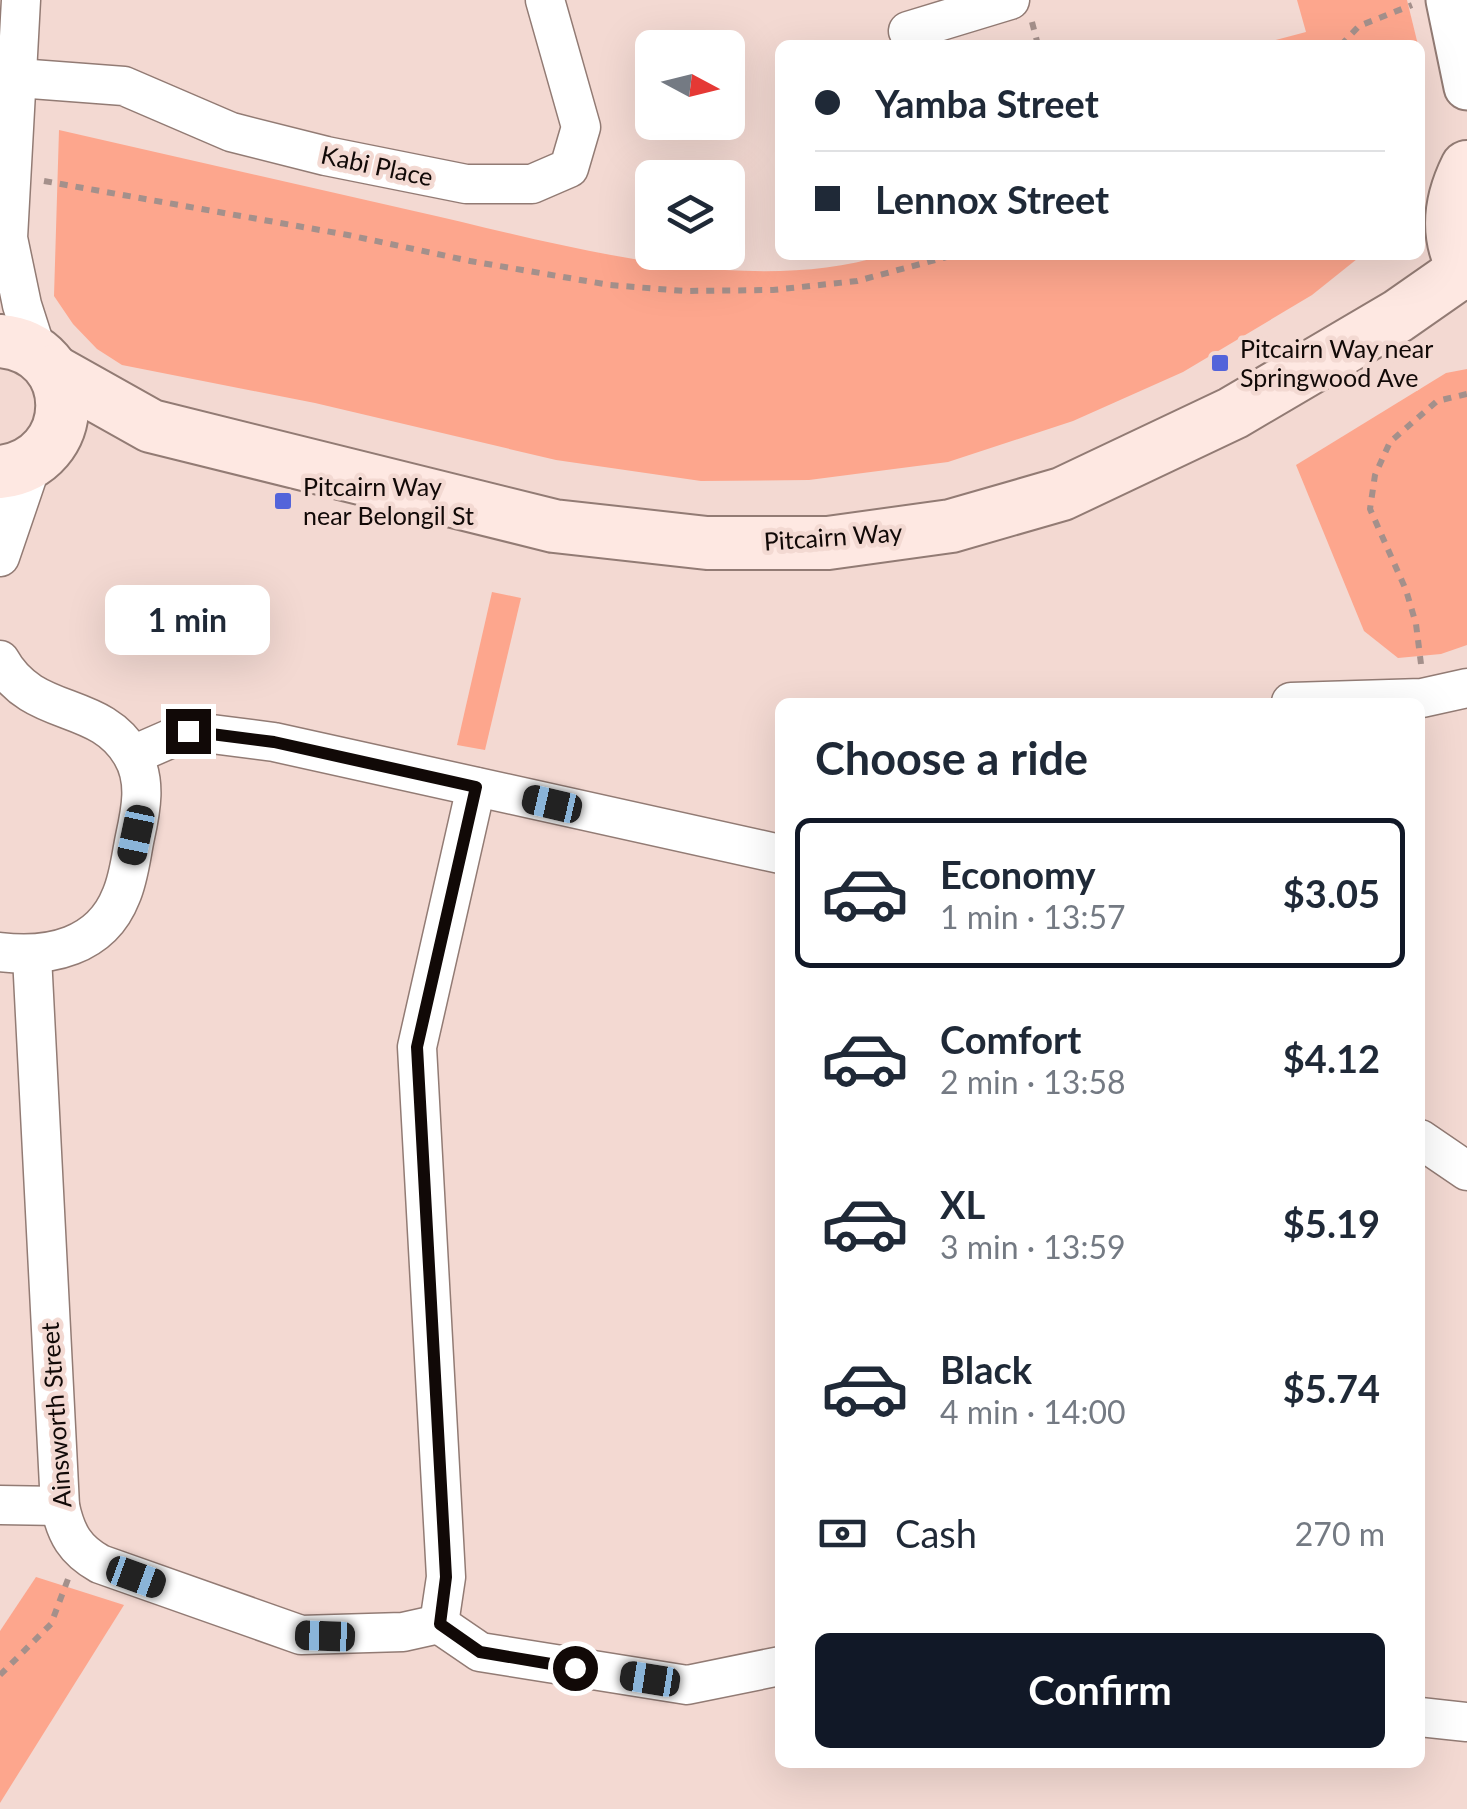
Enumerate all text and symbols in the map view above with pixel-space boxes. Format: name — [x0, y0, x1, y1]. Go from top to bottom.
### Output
north arrow — [635, 30, 745, 140]
map controls — [635, 30, 745, 270]
text: Yamba Street — [875, 80, 1099, 126]
street label: Kabi Place — [319, 139, 436, 191]
button: layers — [635, 160, 745, 270]
text: Lennox Street — [875, 176, 1109, 222]
place label: Pitcairn Way near Springwood Ave — [1240, 333, 1433, 392]
marker: Pitcairn Way near Springwood Ave — [1209, 352, 1231, 374]
place label: Pitcairn Way near Belongil St — [303, 471, 474, 530]
marker: Pitcairn Way near Belongil St — [272, 490, 294, 512]
street label: Pitcairn Way — [763, 516, 903, 556]
callout: 1 min — [106, 586, 270, 656]
text: 1 min — [148, 600, 227, 639]
route end — [166, 709, 211, 754]
text: Choose a ride — [815, 731, 1088, 785]
car — [519, 783, 585, 825]
car — [115, 803, 157, 867]
icon: car — [820, 848, 910, 938]
text: Economy — [940, 851, 1095, 897]
text: $3.05 — [1283, 870, 1380, 916]
text: 1 min · 13:57 — [940, 897, 1126, 936]
icon: car — [820, 1013, 910, 1103]
text: Comfort — [940, 1016, 1081, 1062]
text: $4.12 — [1283, 1035, 1380, 1081]
text: 2 min · 13:58 — [940, 1062, 1126, 1101]
icon: car — [820, 1178, 910, 1268]
text: XL — [940, 1181, 985, 1227]
text: $5.19 — [1283, 1200, 1380, 1246]
text: 3 min · 13:59 — [940, 1227, 1126, 1266]
street label: Ainsworth Street — [34, 1321, 76, 1509]
icon: car — [820, 1343, 910, 1433]
text: Black — [940, 1346, 1032, 1392]
text: $5.74 — [1283, 1365, 1380, 1411]
text: 4 min · 14:00 — [940, 1392, 1126, 1431]
icon: cash — [815, 1506, 870, 1561]
text: Cash — [895, 1510, 977, 1556]
text: 270 m — [1295, 1514, 1385, 1553]
car — [103, 1553, 169, 1601]
car — [294, 1620, 356, 1652]
button: Confirm — [815, 1633, 1385, 1748]
route start — [553, 1646, 598, 1691]
car — [618, 1659, 682, 1699]

